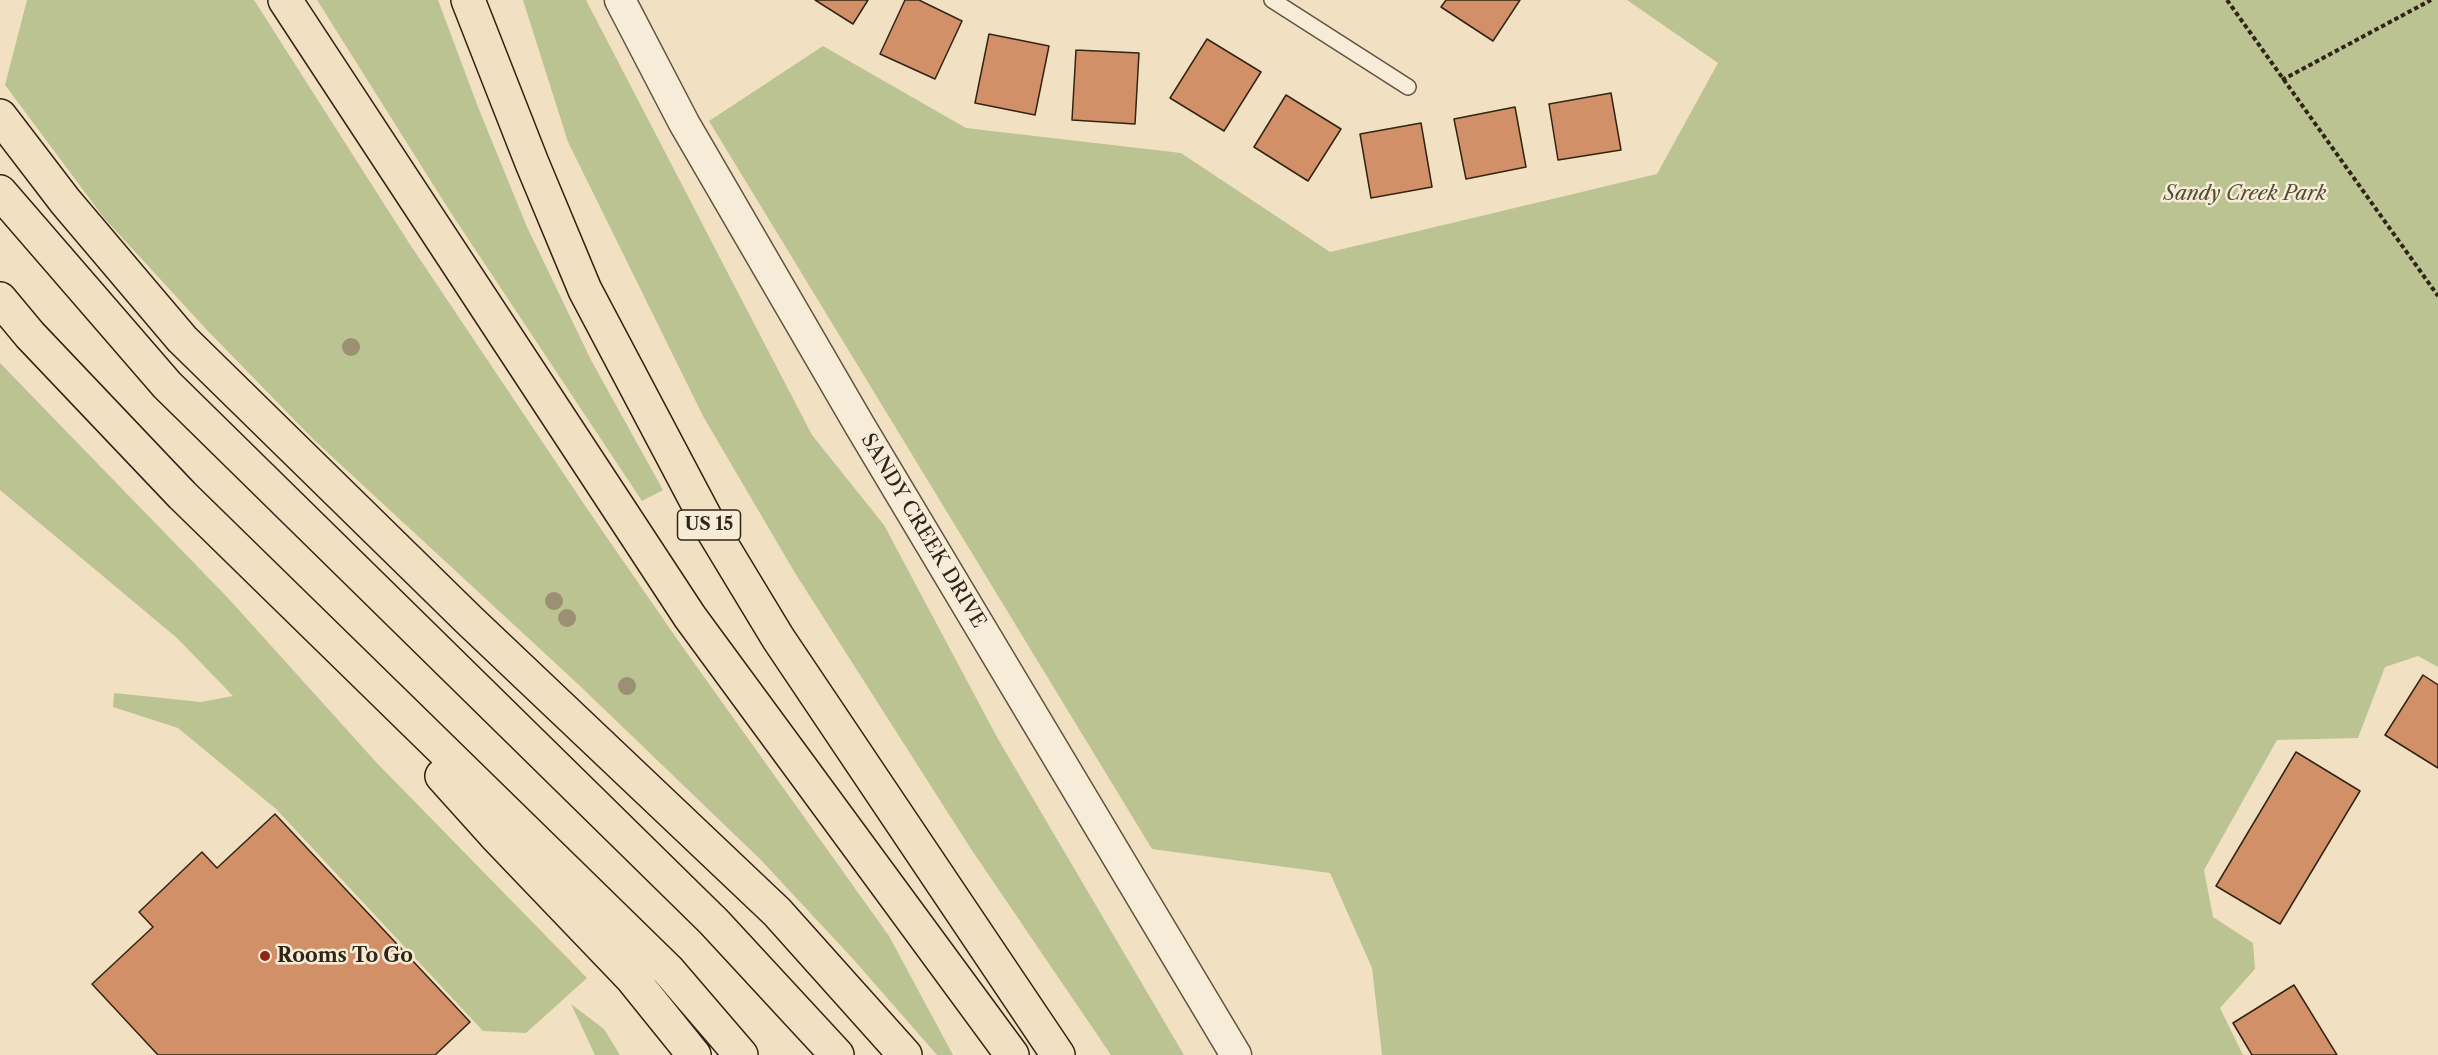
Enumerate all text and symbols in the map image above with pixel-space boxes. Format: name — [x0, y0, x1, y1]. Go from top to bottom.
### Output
park label: Sandy Creek Park — [2164, 182, 2326, 206]
street label: SANDY CREEK DRIVE — [855, 429, 991, 633]
road number: US 15 — [678, 510, 740, 540]
place label: Rooms To Go — [277, 944, 413, 968]
marker: Rooms To Go — [258, 949, 272, 963]

